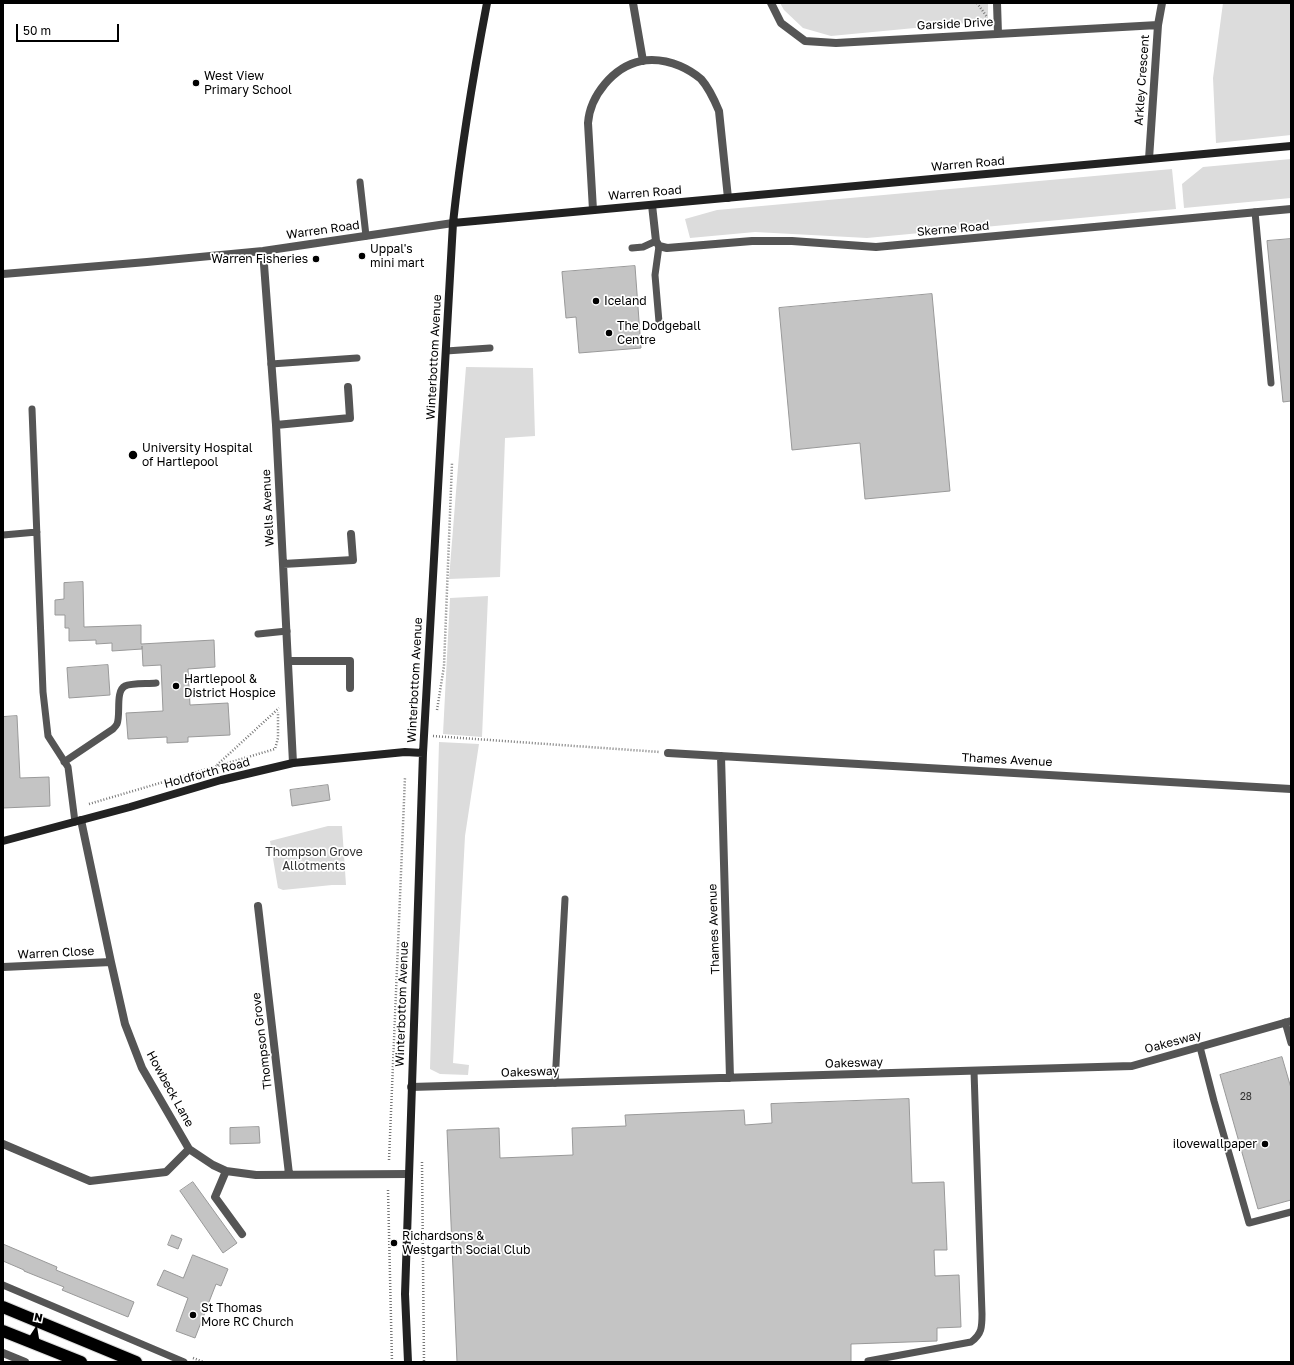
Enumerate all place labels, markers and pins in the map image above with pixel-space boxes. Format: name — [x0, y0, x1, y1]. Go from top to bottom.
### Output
place label: West View Primary School — [204, 69, 292, 97]
marker: West View Primary School — [191, 78, 201, 88]
place label: Uppal's mini mart — [370, 242, 425, 270]
marker: Uppal's mini mart — [357, 251, 367, 261]
place label: Warren Fisheries — [211, 252, 308, 266]
marker: Warren Fisheries — [311, 254, 321, 264]
place label: Iceland — [604, 294, 647, 308]
marker: Iceland — [591, 296, 601, 306]
place label: The Dodgeball Centre — [617, 319, 701, 347]
marker: The Dodgeball Centre — [604, 328, 614, 338]
place label: University Hospital of Hartlepool — [142, 441, 253, 469]
marker: University Hospital of Hartlepool — [127, 449, 139, 461]
place label: Hartlepool & District Hospice — [184, 672, 276, 700]
marker: Hartlepool & District Hospice — [171, 681, 181, 691]
place label: ilovewallpaper — [1173, 1137, 1257, 1151]
marker: ilovewallpaper — [1260, 1139, 1270, 1149]
place label: Richardsons & Westgarth Social Club — [402, 1229, 530, 1257]
marker: Richardsons & Westgarth Social Club — [389, 1238, 399, 1248]
place label: St Thomas More RC Church — [201, 1301, 294, 1329]
marker: St Thomas More RC Church — [188, 1310, 198, 1320]

